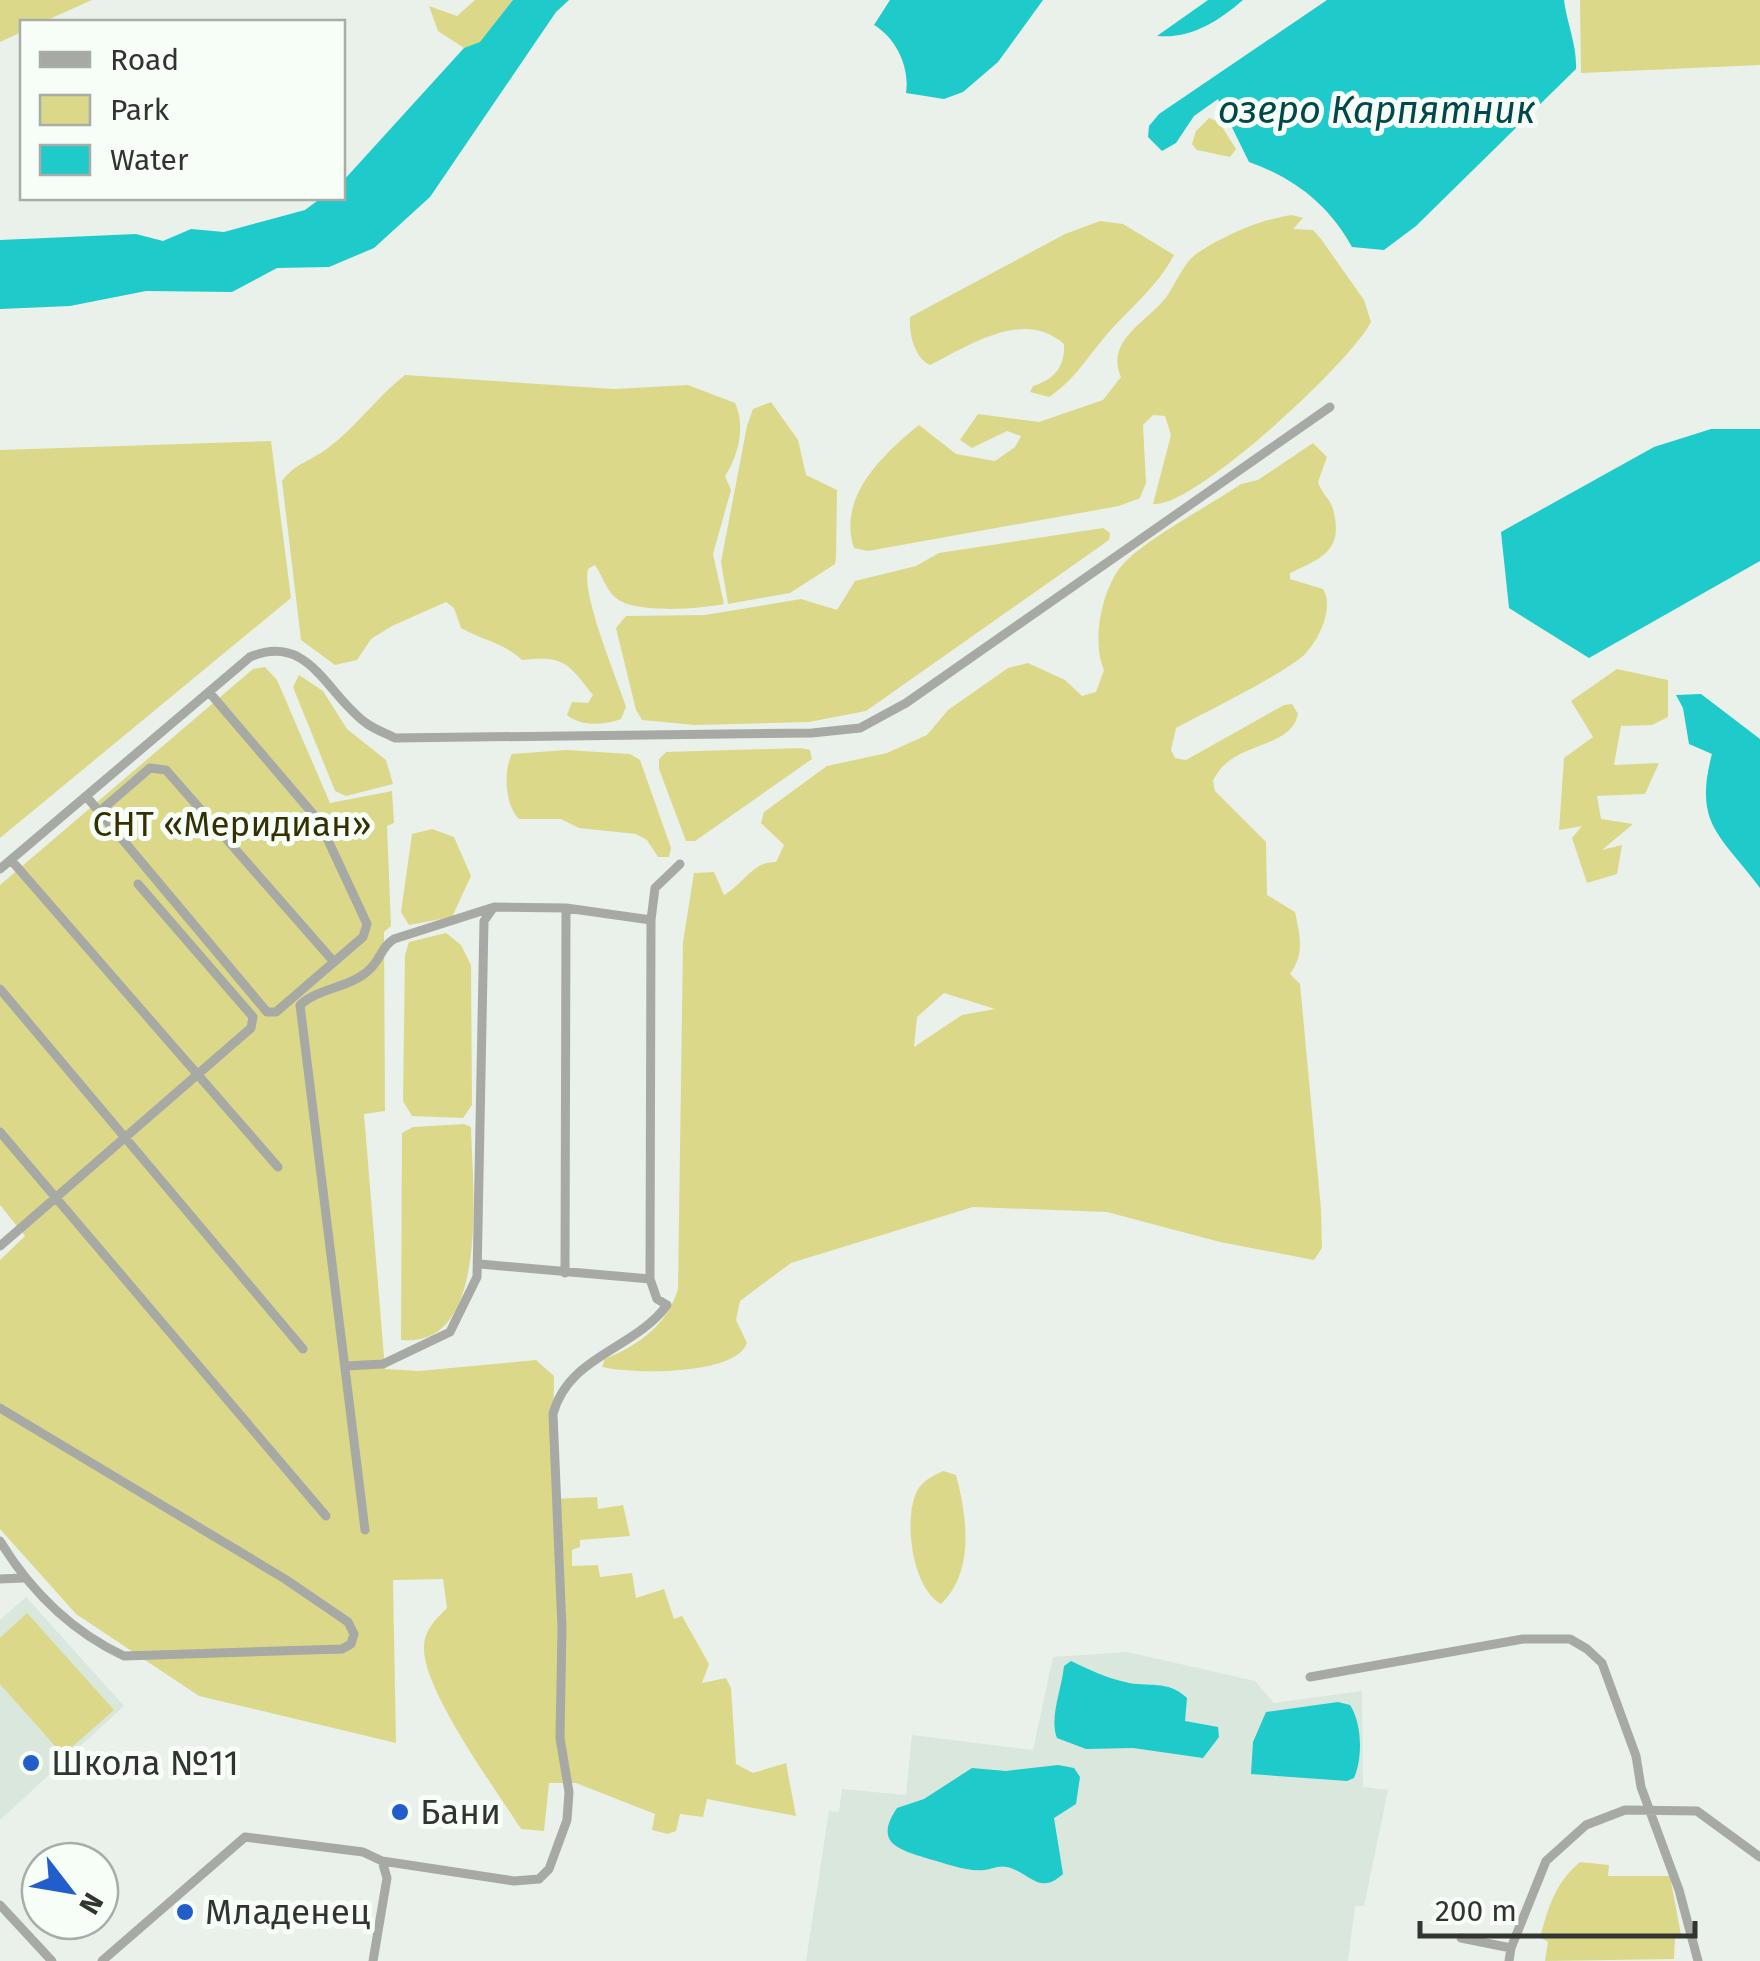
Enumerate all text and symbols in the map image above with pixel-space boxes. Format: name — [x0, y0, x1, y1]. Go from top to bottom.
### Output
legend — [20, 20, 345, 200]
text: Road — [110, 42, 179, 78]
water label: озеро Карпятник — [1218, 87, 1536, 133]
text: Park — [110, 92, 170, 128]
text: Water — [110, 142, 189, 178]
park label: СНТ «Меридиан» — [92, 803, 372, 845]
place label: Школа №11 — [51, 1742, 239, 1784]
marker: Школа №11 — [20, 1752, 42, 1774]
place label: Бани — [420, 1791, 501, 1833]
marker: Бани — [389, 1801, 411, 1823]
north arrow — [20, 1841, 120, 1941]
scale bar — [1420, 1876, 1695, 1938]
text: N — [72, 1887, 110, 1920]
place label: Младенец — [205, 1891, 370, 1933]
text: 200 m — [1435, 1893, 1517, 1929]
marker: Младенец — [174, 1901, 196, 1923]

